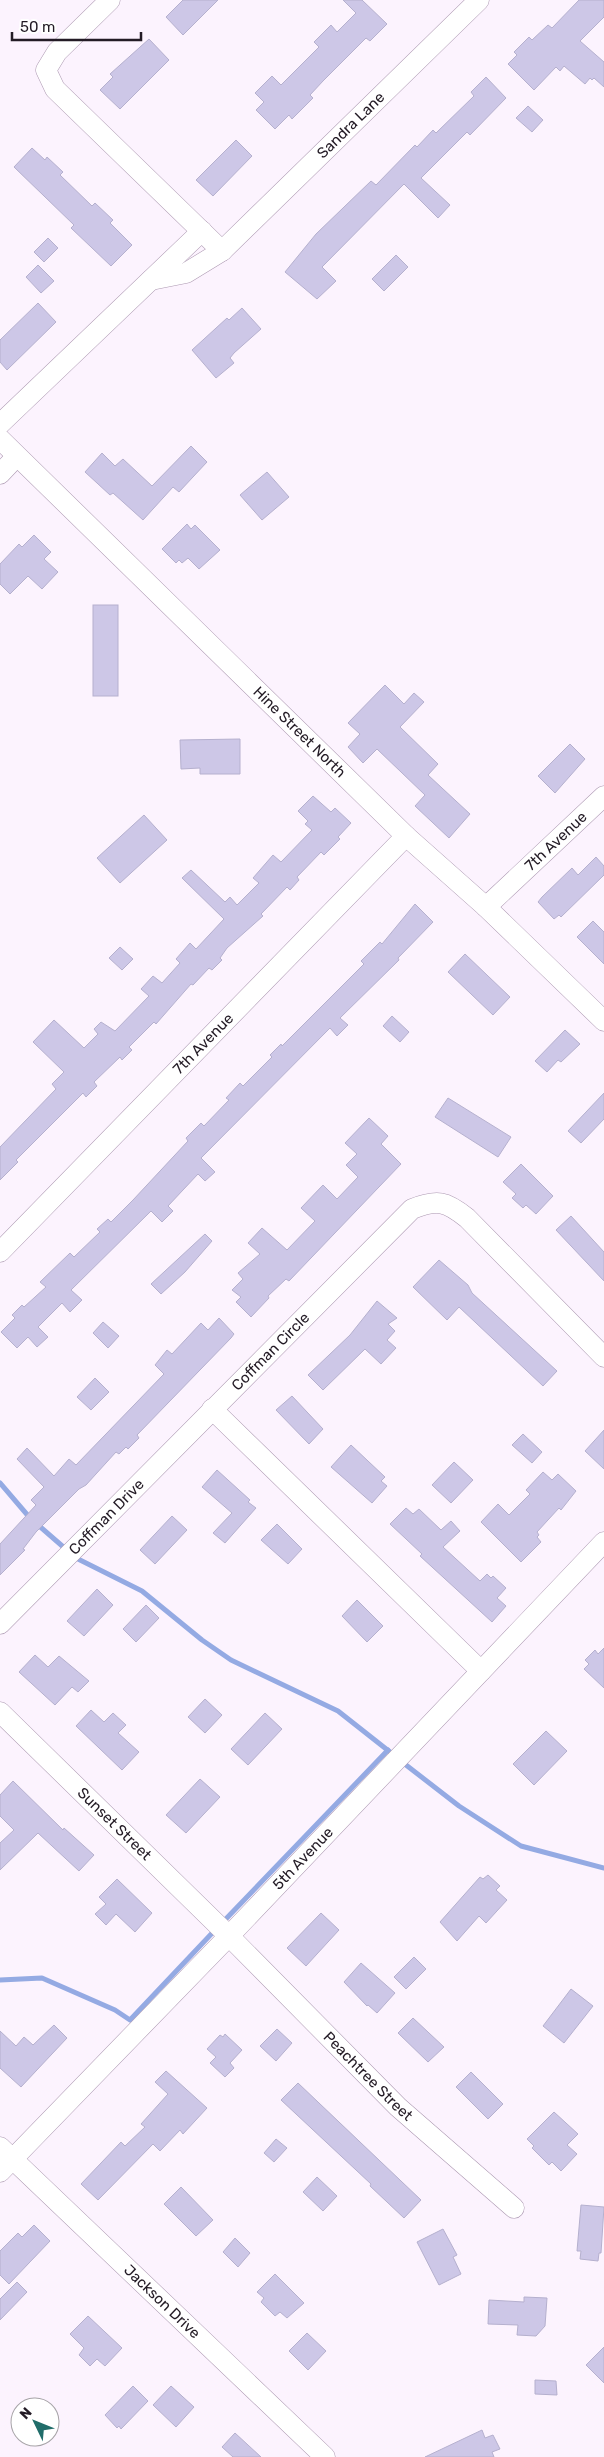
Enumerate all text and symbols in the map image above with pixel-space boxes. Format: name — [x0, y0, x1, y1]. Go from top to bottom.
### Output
scale bar — [12, 10, 141, 42]
text: 50 m — [20, 18, 55, 36]
street label: Sandra Lane — [313, 88, 388, 162]
street label: Hine Street North — [250, 683, 350, 781]
street label: 7th Avenue — [521, 808, 591, 875]
street label: 7th Avenue — [169, 1009, 237, 1078]
street label: Coffman Circle — [228, 1309, 313, 1394]
street label: Coffman Drive — [65, 1475, 148, 1558]
street label: Sunset Street — [74, 1784, 155, 1864]
street label: 5th Avenue — [269, 1823, 337, 1893]
street label: Peachtree Street — [320, 2028, 417, 2125]
street label: Jackson Drive — [120, 2261, 204, 2342]
north arrow — [10, 2397, 60, 2447]
text: N — [16, 2404, 36, 2423]

